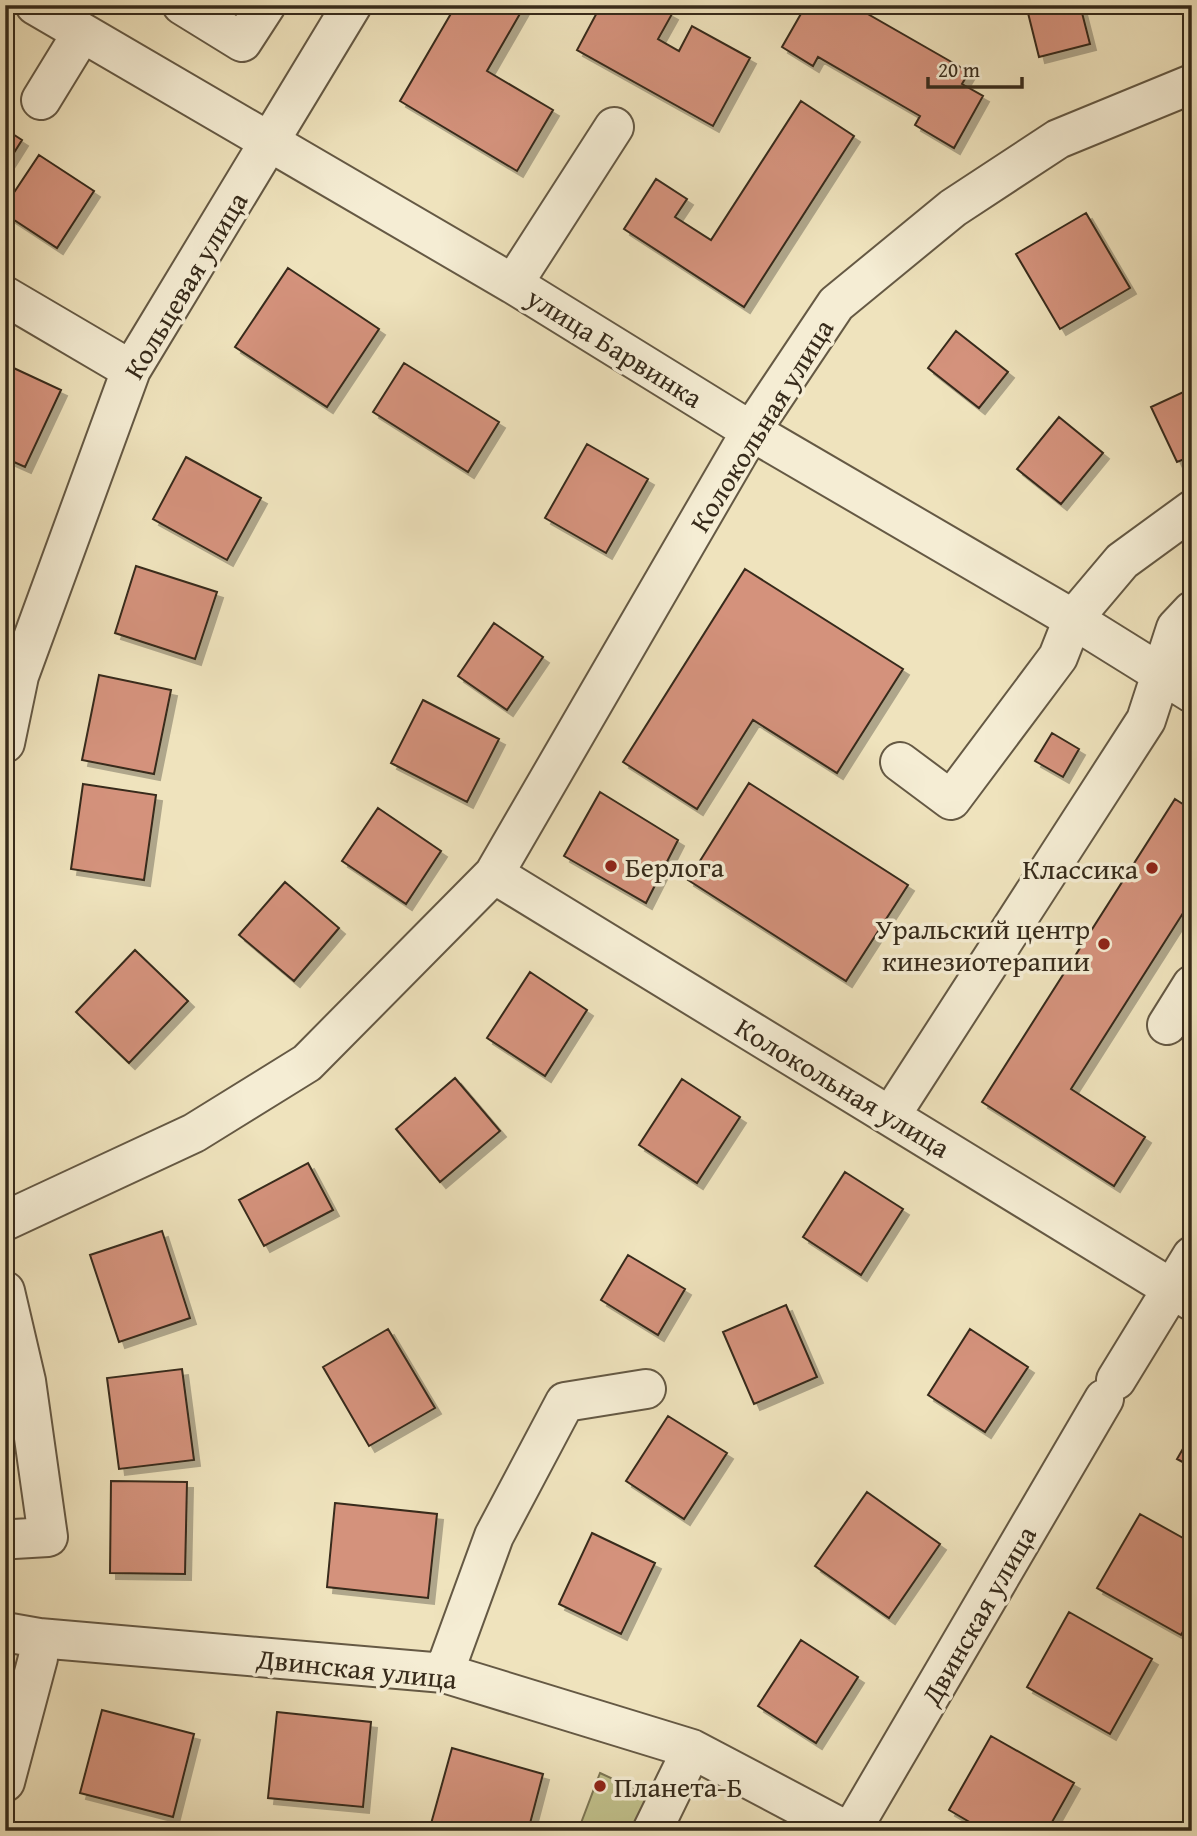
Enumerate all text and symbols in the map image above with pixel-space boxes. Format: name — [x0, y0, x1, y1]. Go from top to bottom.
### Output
scale bar — [928, 46, 1022, 90]
text: 20 m — [938, 54, 980, 85]
street label: Кольцевая улица — [113, 183, 258, 386]
street label: улица Барвинка — [518, 276, 711, 418]
street label: Колокольная улица — [679, 310, 843, 539]
place label: Берлога — [625, 846, 725, 887]
place label: Классика — [1023, 848, 1139, 889]
marker: Берлога — [603, 858, 619, 874]
marker: Классика — [1144, 860, 1160, 876]
place label: Уральский центр кинезиотерапии — [875, 908, 1090, 981]
marker: Уральский центр кинезиотерапии — [1096, 936, 1112, 952]
street label: Колокольная улица — [728, 1007, 959, 1168]
street label: Двинская улица — [910, 1517, 1046, 1713]
street label: Двинская улица — [254, 1637, 460, 1699]
place label: Планета-Б — [614, 1766, 743, 1807]
marker: Планета-Б — [592, 1778, 608, 1794]

